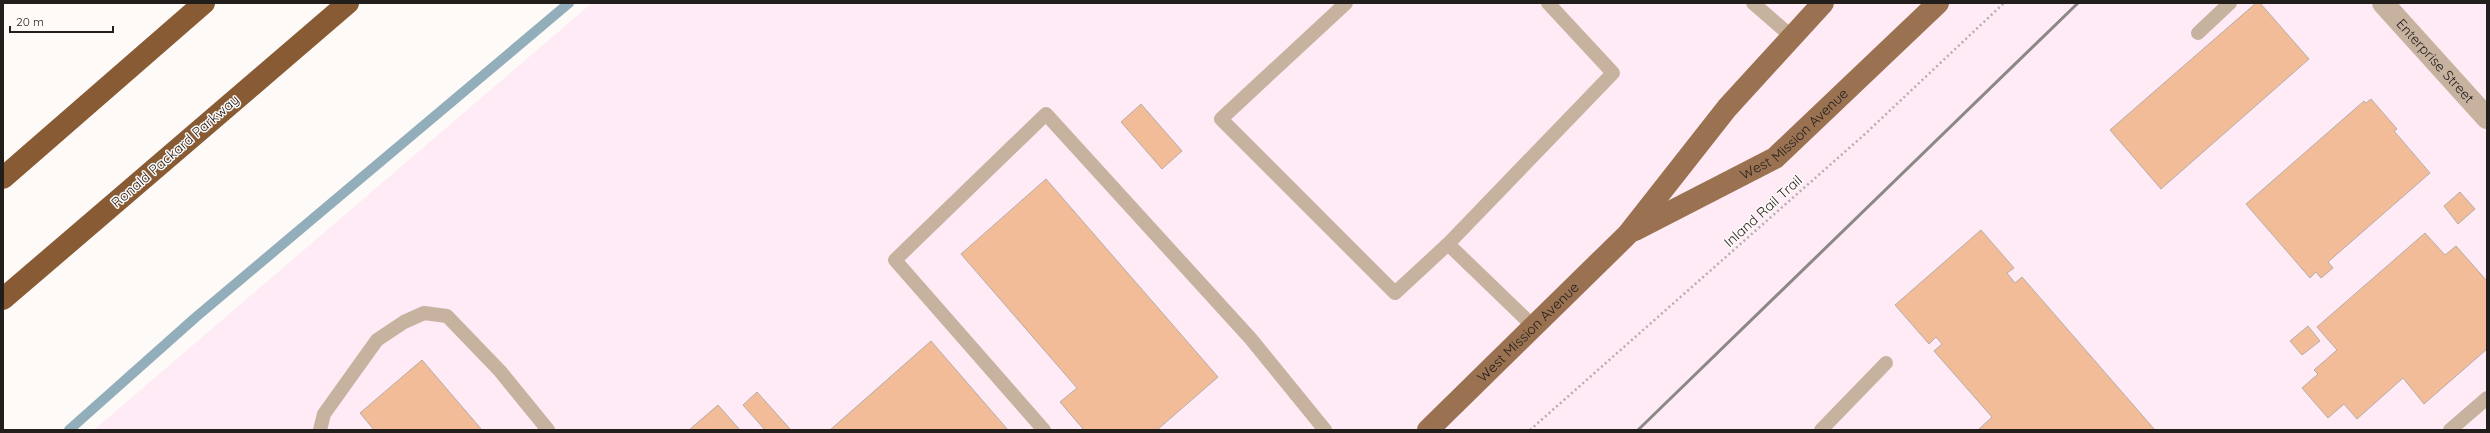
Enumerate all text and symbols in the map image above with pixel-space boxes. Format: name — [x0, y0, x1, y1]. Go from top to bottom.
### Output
scale bar — [10, 8, 113, 34]
text: 20 m — [16, 14, 44, 29]
street label: Enterprise Street — [2393, 15, 2478, 107]
street label: West Mission Avenue — [1737, 84, 1852, 183]
street label: Ronald Packard Parkway — [107, 91, 243, 211]
street label: Inland Rail Trail — [1720, 171, 1806, 251]
street label: West Mission Avenue — [1473, 278, 1583, 386]

